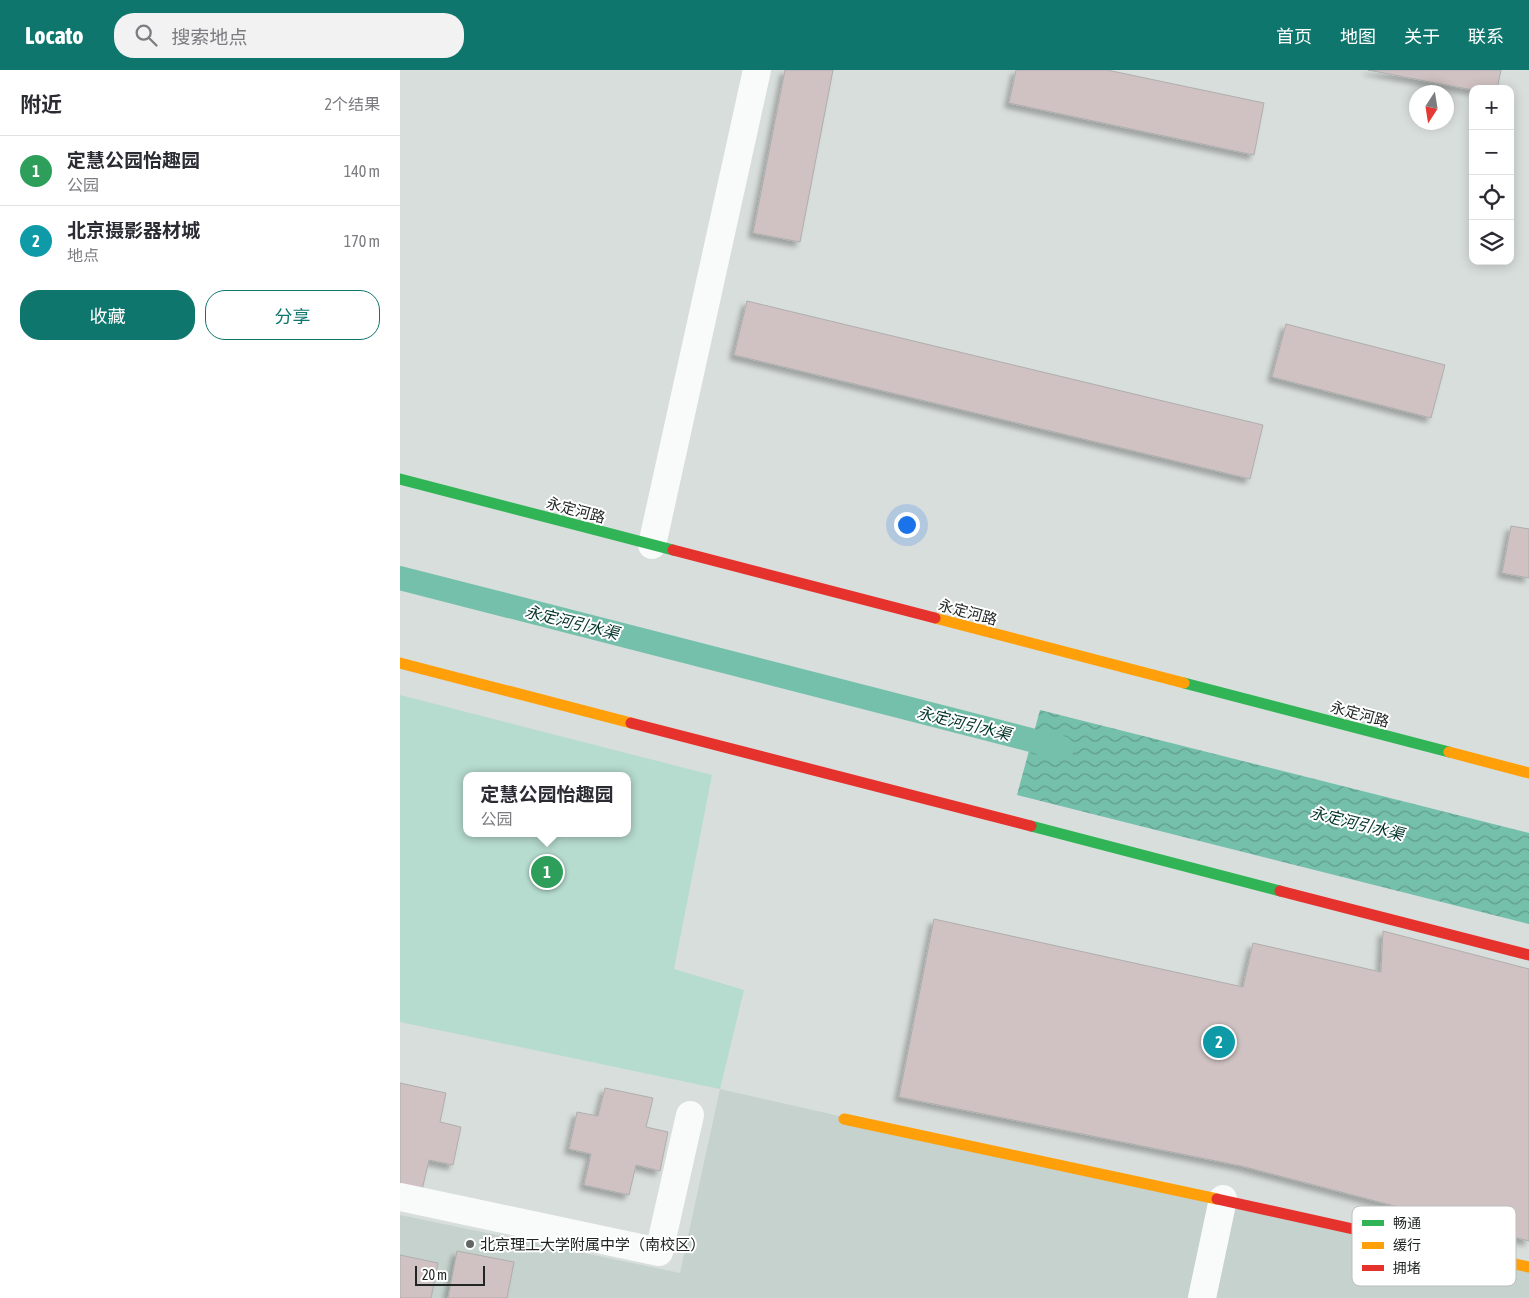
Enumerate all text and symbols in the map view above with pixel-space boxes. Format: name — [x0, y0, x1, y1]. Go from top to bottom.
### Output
search box — [114, 13, 464, 58]
icon: search — [132, 21, 160, 49]
text: Locato — [25, 22, 84, 49]
text: 搜索地点 — [172, 26, 248, 48]
text: 首页 — [1276, 26, 1312, 47]
text: 地图 — [1340, 26, 1376, 47]
text: 关于 — [1404, 26, 1440, 47]
text: 联系 — [1468, 26, 1504, 47]
north arrow — [1409, 85, 1454, 130]
map controls — [1469, 85, 1514, 265]
button: + — [1469, 85, 1514, 130]
text: 附近 — [20, 92, 62, 116]
text: 2个结果 — [324, 95, 380, 113]
button: − — [1469, 130, 1514, 175]
text: 定慧公园怡趣园 — [67, 149, 200, 171]
text: 1 — [32, 162, 40, 180]
text: 140 m — [344, 162, 380, 180]
button: locate — [1469, 175, 1514, 220]
text: 公园 — [67, 176, 99, 194]
text: 北京摄影器材城 — [67, 219, 200, 241]
button: layers — [1469, 220, 1514, 265]
text: 2 — [32, 232, 40, 250]
text: 170 m — [344, 232, 380, 250]
text: 地点 — [67, 246, 99, 264]
button: 收藏 — [20, 290, 195, 340]
button: 分享 — [205, 290, 380, 340]
street label: 永定河路 — [545, 494, 607, 526]
your location — [894, 512, 920, 538]
street label: 永定河路 — [937, 596, 999, 628]
water label: 永定河引水渠 — [523, 602, 623, 643]
street label: 永定河路 — [1329, 698, 1391, 730]
water label: 永定河引水渠 — [915, 703, 1015, 744]
popup — [463, 772, 631, 837]
text: 定慧公园怡趣园 — [480, 783, 614, 805]
water label: 永定河引水渠 — [1308, 803, 1408, 844]
text: 公园 — [480, 810, 513, 828]
pin: 1 — [531, 853, 563, 891]
pin: 2 — [1203, 1023, 1235, 1061]
legend — [1352, 1206, 1516, 1286]
text: 畅通 — [1393, 1215, 1421, 1231]
place label: 北京理工大学附属中学（南校区） — [480, 1236, 705, 1253]
text: 缓行 — [1393, 1237, 1421, 1253]
marker: 北京理工大学附属中学（南校区） — [464, 1238, 476, 1250]
text: 拥堵 — [1393, 1260, 1421, 1276]
scale bar — [415, 1263, 485, 1286]
text: 20 m — [422, 1267, 447, 1283]

